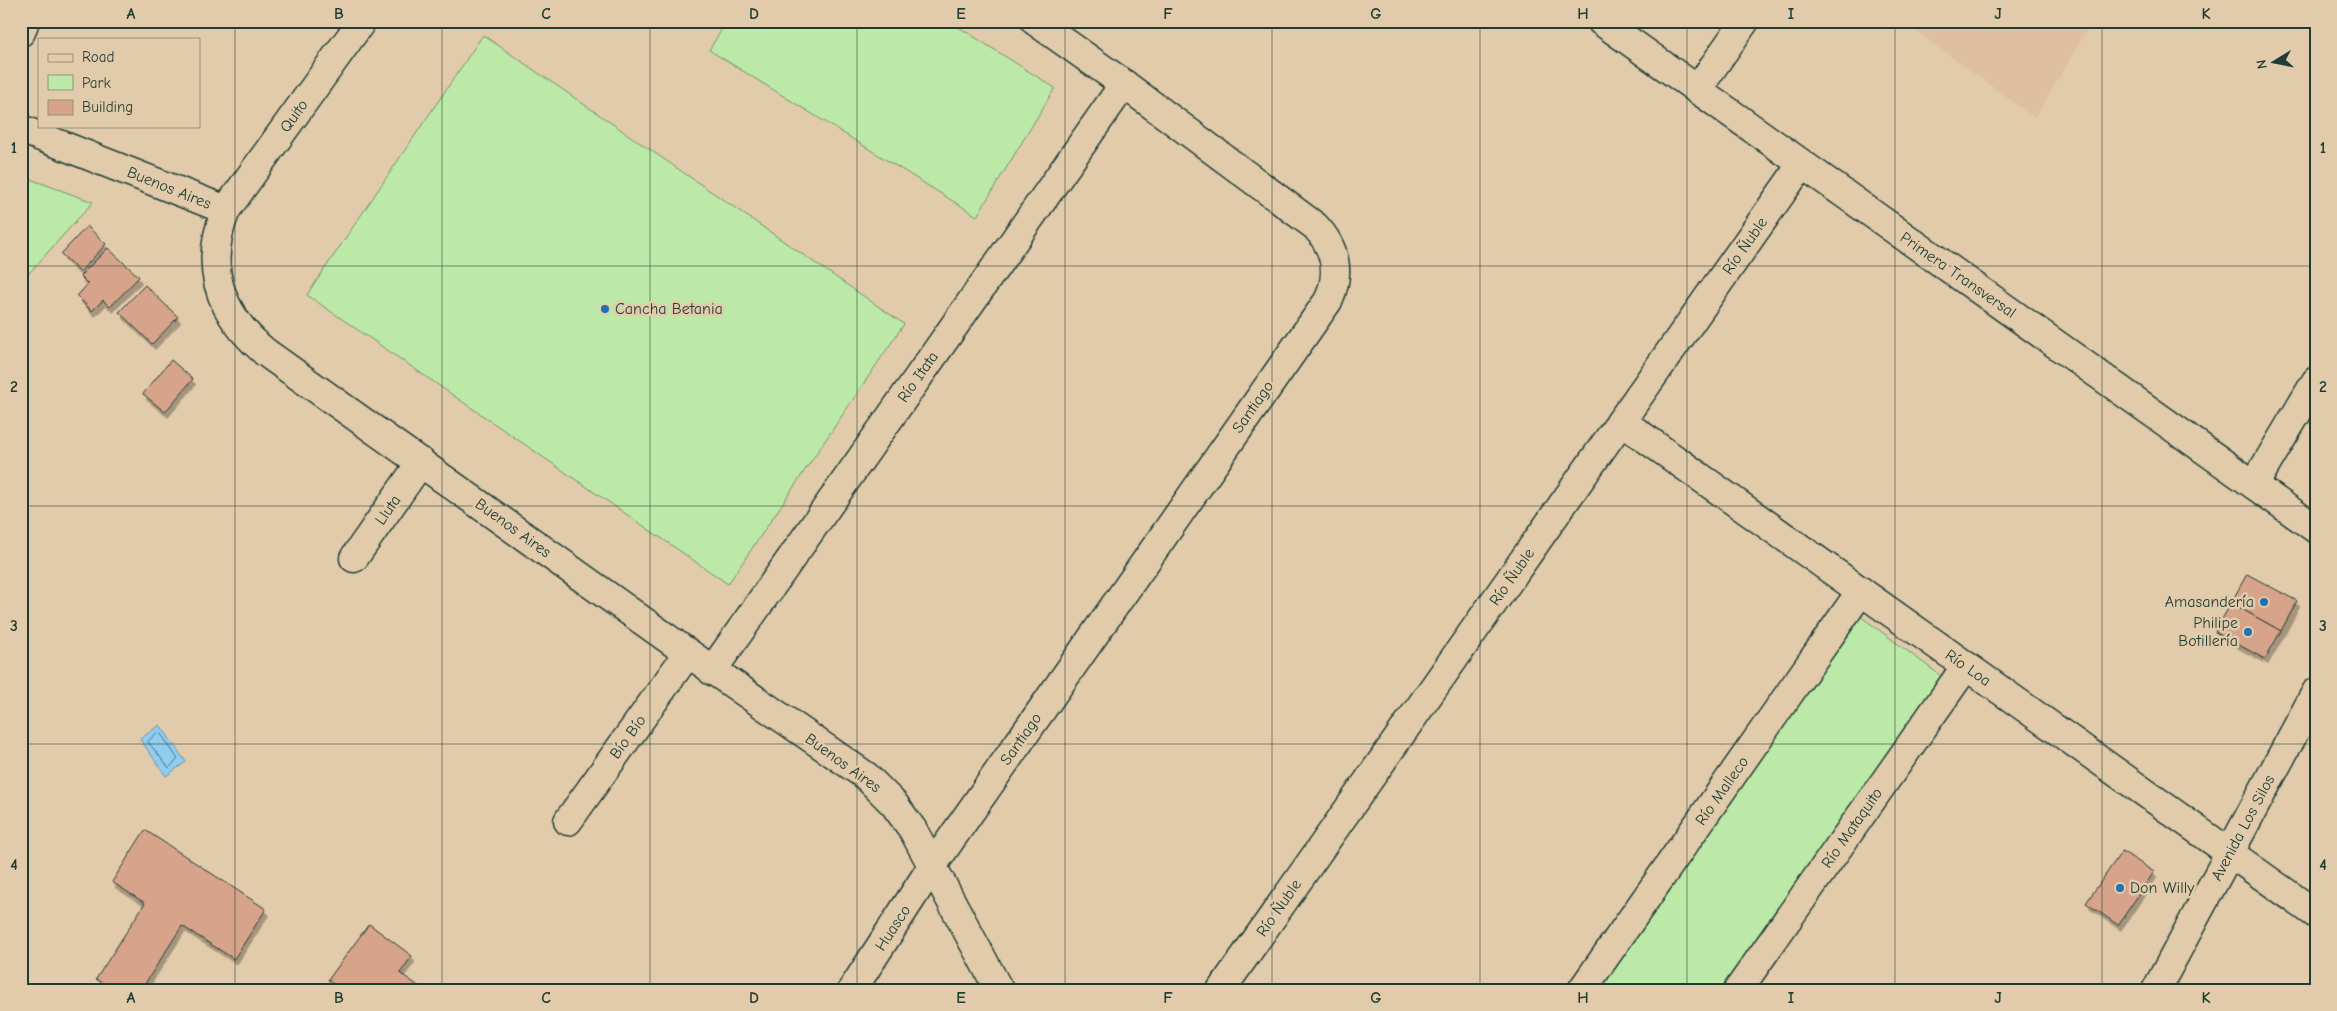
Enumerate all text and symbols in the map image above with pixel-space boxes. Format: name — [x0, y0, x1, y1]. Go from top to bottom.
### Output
text: A — [127, 5, 136, 23]
text: B — [334, 5, 344, 23]
text: C — [541, 5, 551, 23]
text: D — [749, 5, 759, 23]
text: E — [956, 5, 966, 23]
text: F — [1163, 5, 1173, 23]
text: G — [1370, 5, 1382, 23]
text: H — [1577, 5, 1589, 23]
text: I — [1788, 5, 1794, 23]
text: J — [1994, 5, 2002, 23]
text: K — [2201, 5, 2211, 23]
legend — [38, 38, 200, 128]
north arrow — [2250, 38, 2300, 88]
text: Road — [82, 48, 114, 66]
text: N — [2253, 58, 2271, 70]
text: Park — [82, 74, 111, 92]
street label: Quito — [276, 96, 312, 136]
text: Building — [82, 98, 133, 116]
text: 1 — [11, 139, 17, 157]
text: 1 — [2320, 139, 2326, 157]
street label: Buenos Aires — [124, 163, 214, 213]
street label: Río Ñuble — [1719, 214, 1771, 278]
street label: Primera Transversal — [1897, 228, 2019, 322]
place label: Cancha Betania — [615, 300, 723, 318]
marker: Cancha Betania — [599, 303, 611, 315]
street label: Río Itata — [894, 348, 942, 406]
text: 2 — [10, 378, 18, 396]
street label: Santiago — [1229, 378, 1277, 436]
text: 2 — [2319, 378, 2327, 396]
street label: Lluta — [371, 492, 405, 528]
street label: Buenos Aires — [472, 495, 555, 562]
street label: Río Ñuble — [1486, 545, 1538, 609]
place label: Amasandería — [2165, 593, 2254, 611]
marker: Amasandería — [2258, 596, 2270, 608]
place label: Philipe Botillería — [2178, 614, 2238, 650]
text: 3 — [10, 617, 18, 635]
text: 3 — [2319, 617, 2327, 635]
marker: Philipe Botillería — [2242, 626, 2254, 638]
street label: Río Loa — [1942, 646, 1994, 690]
street label: Santiago — [997, 710, 1045, 768]
street label: Bío Bío — [606, 712, 650, 762]
street label: Buenos Aires — [802, 730, 885, 797]
street label: Río Malleco — [1692, 753, 1752, 829]
street label: Avenida Los Silos — [2208, 772, 2279, 884]
street label: Río Mataquito — [1818, 784, 1886, 872]
text: 4 — [10, 856, 18, 874]
text: 4 — [2319, 856, 2327, 874]
street label: Río Ñuble — [1253, 876, 1305, 940]
place label: Don Willy — [2130, 879, 2195, 897]
marker: Don Willy — [2114, 882, 2126, 894]
street label: Huasco — [872, 902, 914, 954]
text: A — [127, 989, 136, 1007]
text: B — [334, 989, 344, 1007]
text: C — [541, 989, 551, 1007]
text: D — [749, 989, 759, 1007]
text: E — [956, 989, 966, 1007]
text: F — [1163, 989, 1173, 1007]
text: G — [1370, 989, 1382, 1007]
text: H — [1577, 989, 1589, 1007]
text: I — [1788, 989, 1794, 1007]
text: J — [1994, 989, 2002, 1007]
text: K — [2201, 989, 2211, 1007]

